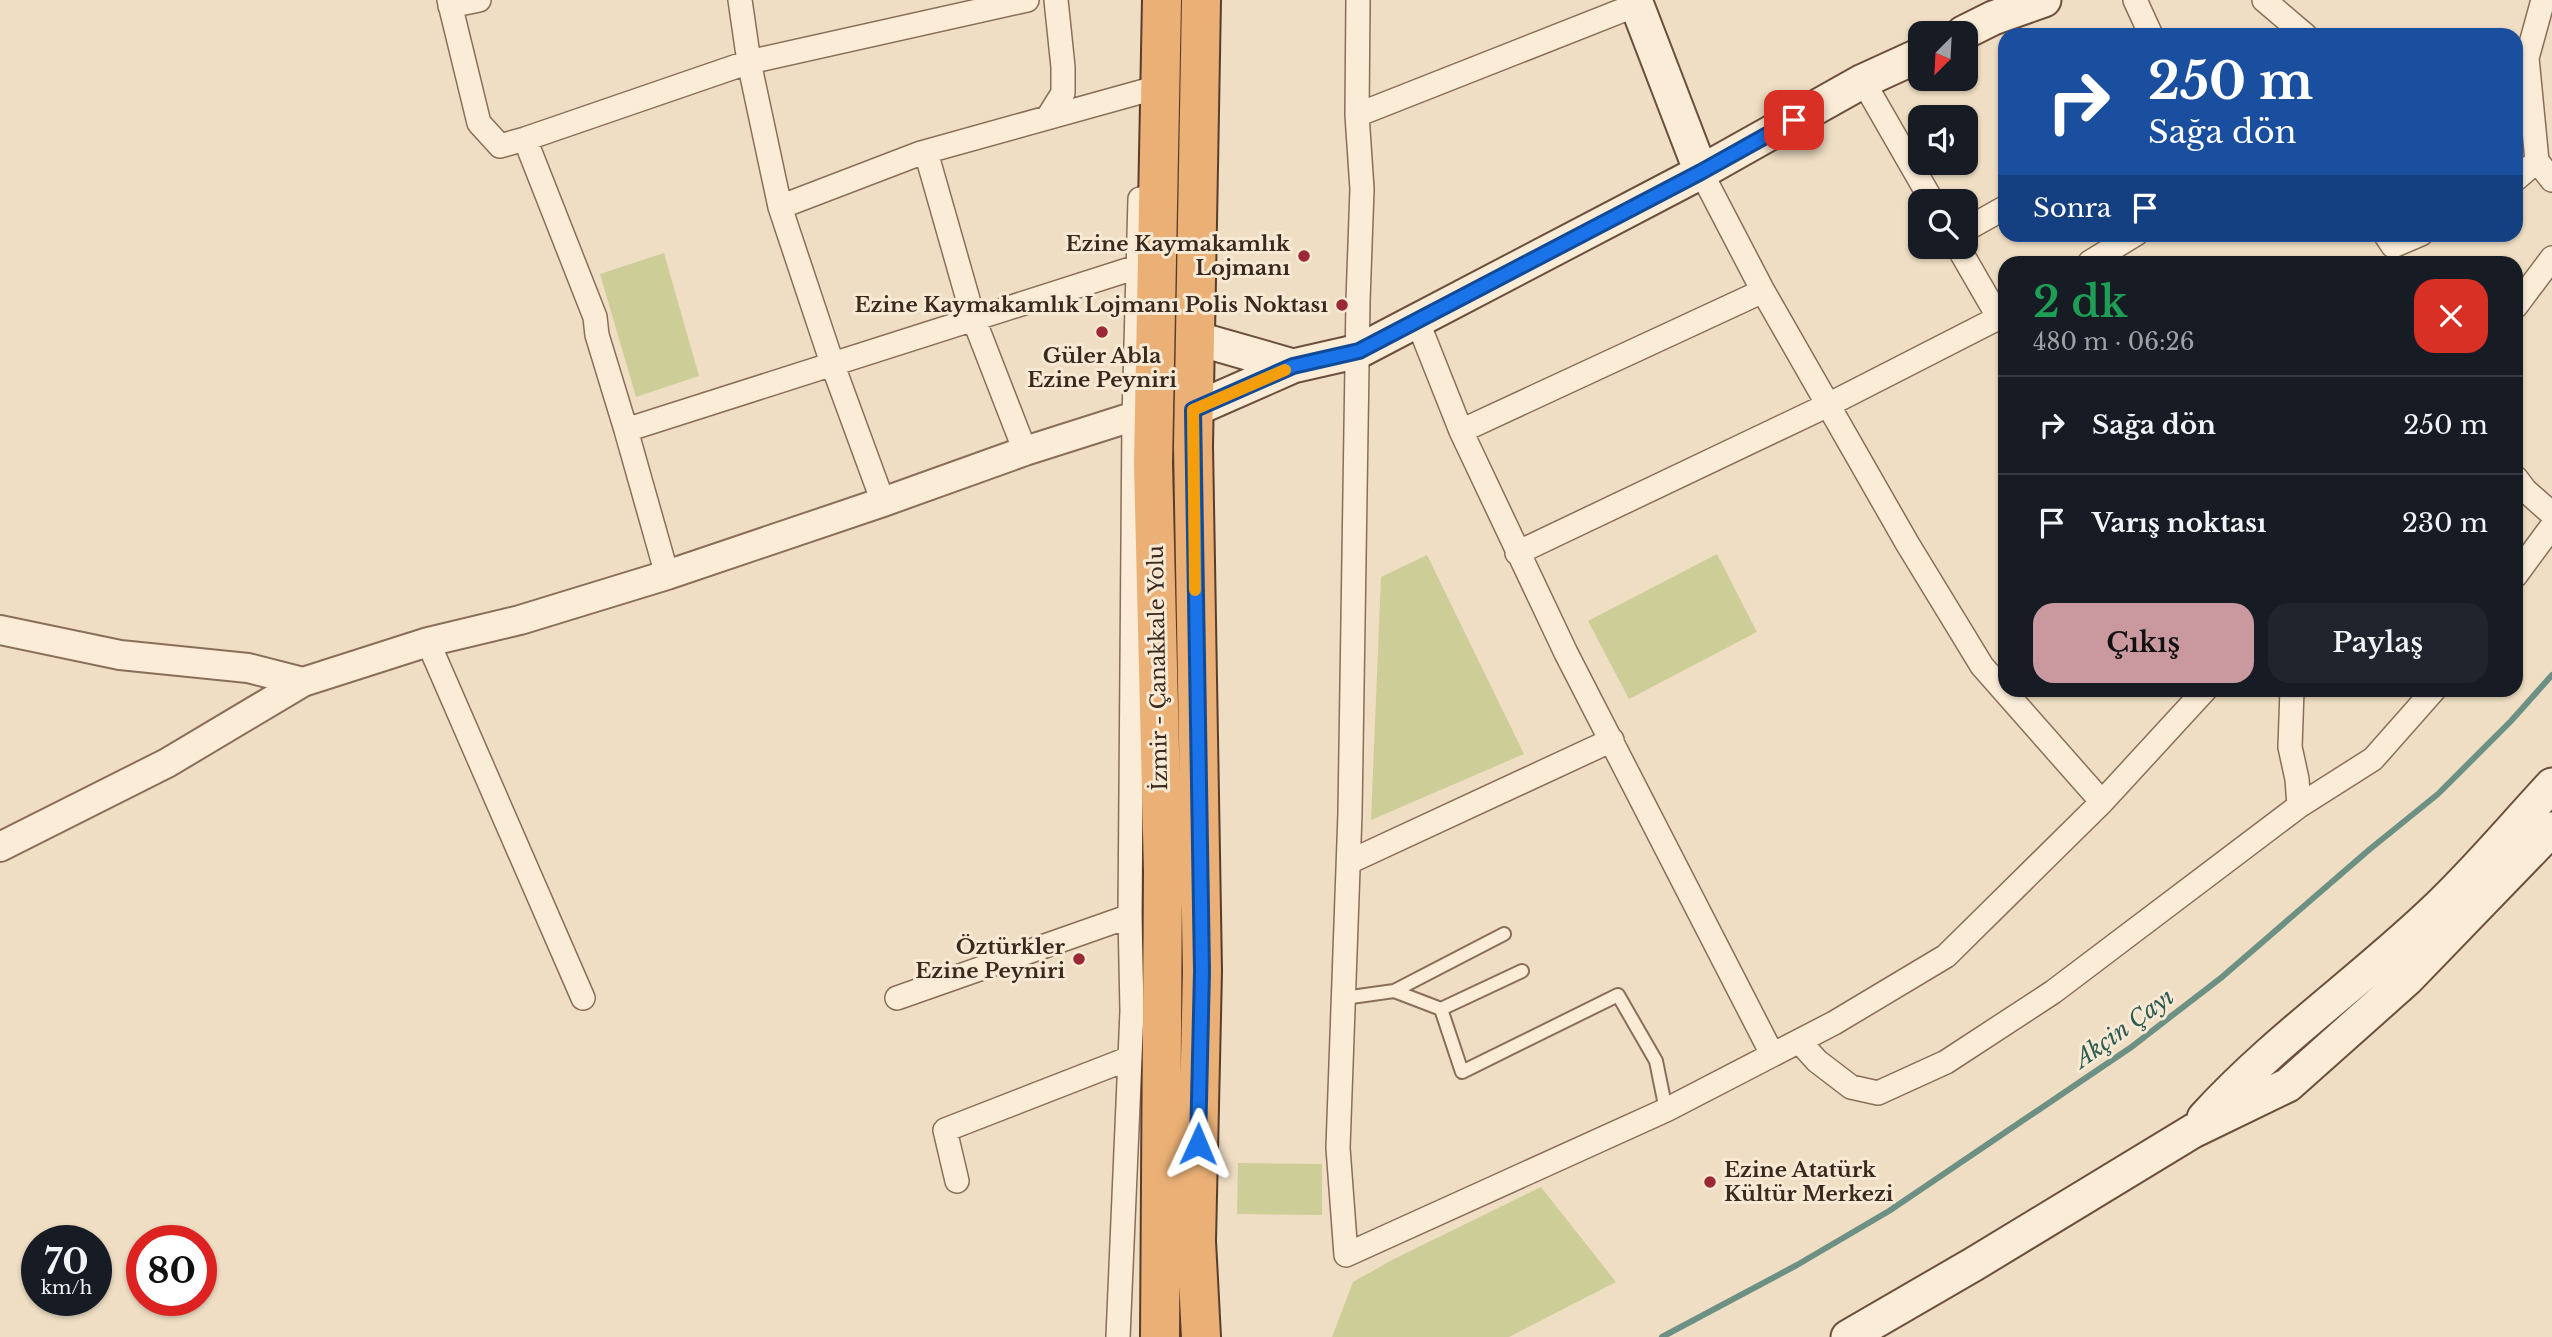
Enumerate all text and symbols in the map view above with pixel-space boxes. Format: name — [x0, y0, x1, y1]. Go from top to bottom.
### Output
north arrow — [1908, 21, 1978, 91]
map controls — [1908, 21, 1978, 259]
text: 250 m — [2148, 51, 2313, 112]
icon: right — [2033, 56, 2124, 147]
pin — [1764, 90, 1824, 150]
icon: arrive — [1775, 101, 1813, 139]
button: sound — [1908, 105, 1978, 175]
text: Sağa dön — [2148, 112, 2297, 152]
button: search — [1908, 189, 1978, 259]
icon: arrive — [2126, 189, 2164, 227]
text: Sonra — [2033, 192, 2112, 224]
place label: Ezine Kaymakamlık Lojmanı — [1065, 231, 1291, 281]
marker: Ezine Kaymakamlık Lojmanı — [1296, 248, 1312, 264]
text: 2 dk — [2033, 276, 2128, 328]
button: close — [2414, 279, 2488, 353]
place label: Ezine Kaymakamlık Lojmanı Polis Noktası — [855, 292, 1328, 318]
marker: Ezine Kaymakamlık Lojmanı Polis Noktası — [1334, 297, 1350, 313]
marker: Güler Abla Ezine Peyniri — [1094, 324, 1110, 340]
text: 480 m · 06:26 — [2033, 328, 2195, 356]
place label: Güler Abla Ezine Peyniri — [1027, 343, 1177, 393]
icon: right — [2033, 406, 2071, 444]
text: Sağa dön — [2092, 409, 2216, 441]
text: 250 m — [2403, 409, 2488, 441]
icon: arrive — [2033, 504, 2071, 542]
text: Varış noktası — [2092, 507, 2267, 539]
text: 230 m — [2402, 507, 2488, 539]
street label: İzmir - Çanakkale Yolu — [1143, 545, 1173, 791]
button: Çıkış — [2033, 603, 2254, 683]
button: Paylaş — [2268, 603, 2488, 683]
place label: Öztürkler Ezine Peyniri — [915, 934, 1066, 984]
marker: Öztürkler Ezine Peyniri — [1071, 951, 1087, 967]
water label: Akçin Çayı — [2066, 983, 2179, 1075]
position arrow — [1161, 1107, 1235, 1181]
place label: Ezine Atatürk Kültür Merkezi — [1724, 1157, 1894, 1207]
marker: Ezine Atatürk Kültür Merkezi — [1702, 1174, 1718, 1190]
speed limit sign: 80 — [126, 1225, 217, 1316]
text: 70 — [44, 1240, 89, 1283]
text: km/h — [41, 1277, 92, 1299]

